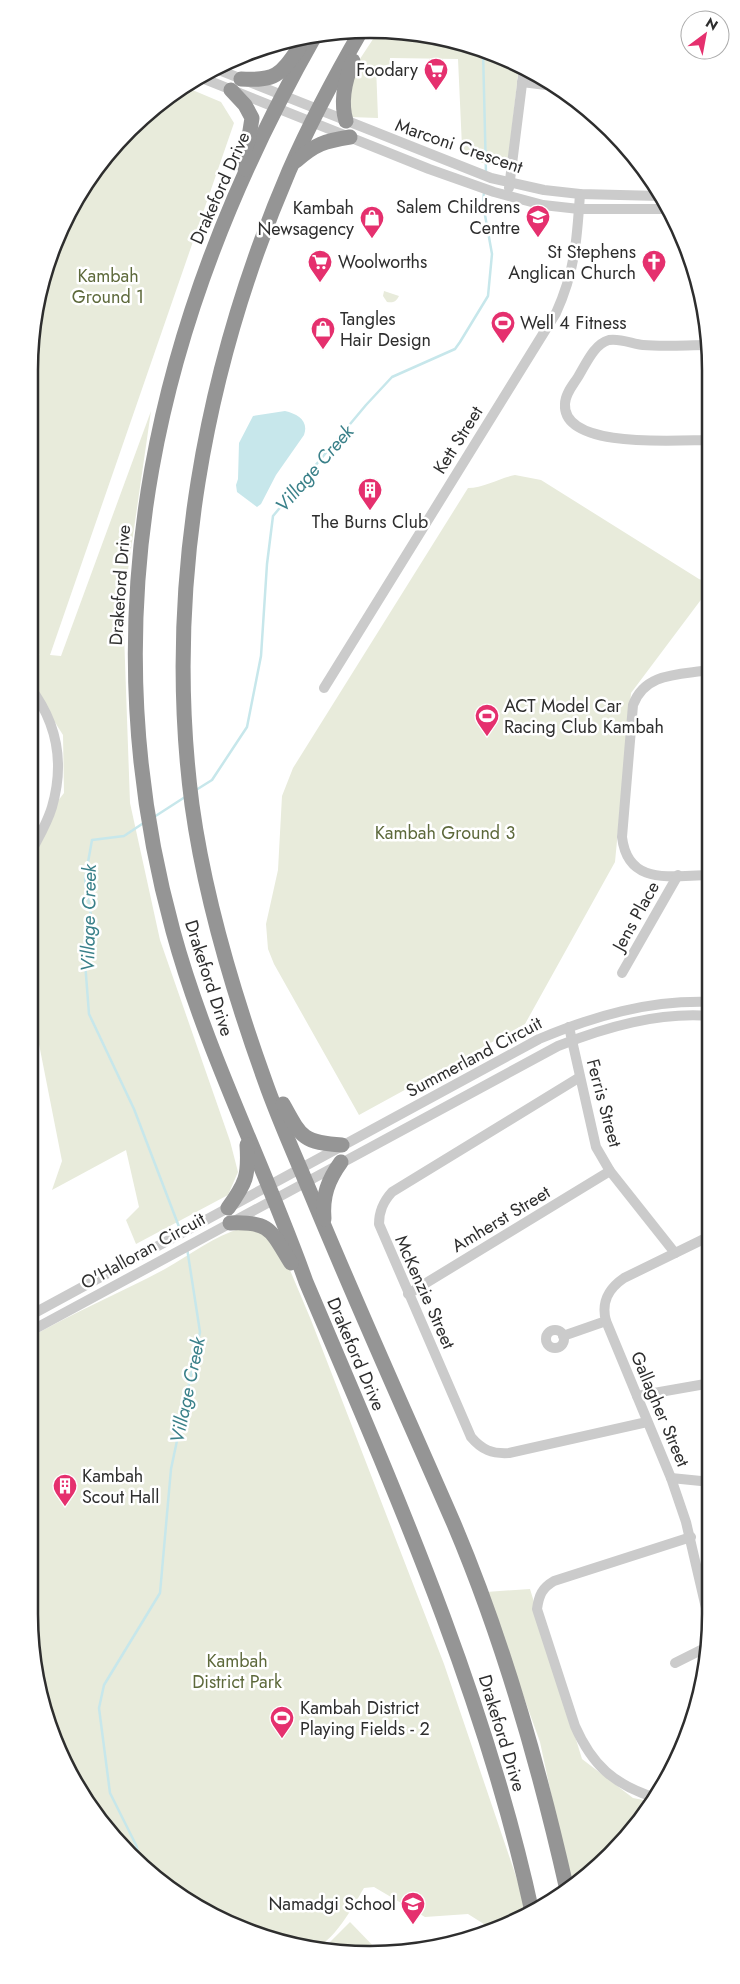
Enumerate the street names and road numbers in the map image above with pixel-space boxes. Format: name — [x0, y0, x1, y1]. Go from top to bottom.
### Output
street label: Marconi Crescent — [392, 112, 527, 180]
street label: Drakeford Drive — [184, 128, 256, 248]
street label: Kett Street — [427, 400, 489, 479]
street label: Drakeford Drive — [103, 524, 137, 646]
street label: Jens Place — [605, 876, 666, 957]
street label: Drakeford Drive — [178, 917, 240, 1039]
street label: Summerland Circuit — [401, 1010, 547, 1104]
street label: Ferris Street — [580, 1056, 628, 1151]
street label: Amherst Street — [447, 1179, 556, 1259]
street label: O'Halloran Circuit — [76, 1206, 211, 1296]
street label: McKenzie Street — [388, 1231, 462, 1354]
street label: Drakeford Drive — [320, 1293, 392, 1415]
street label: Gallagher Street — [624, 1347, 696, 1471]
street label: Drakeford Drive — [472, 1671, 532, 1795]

